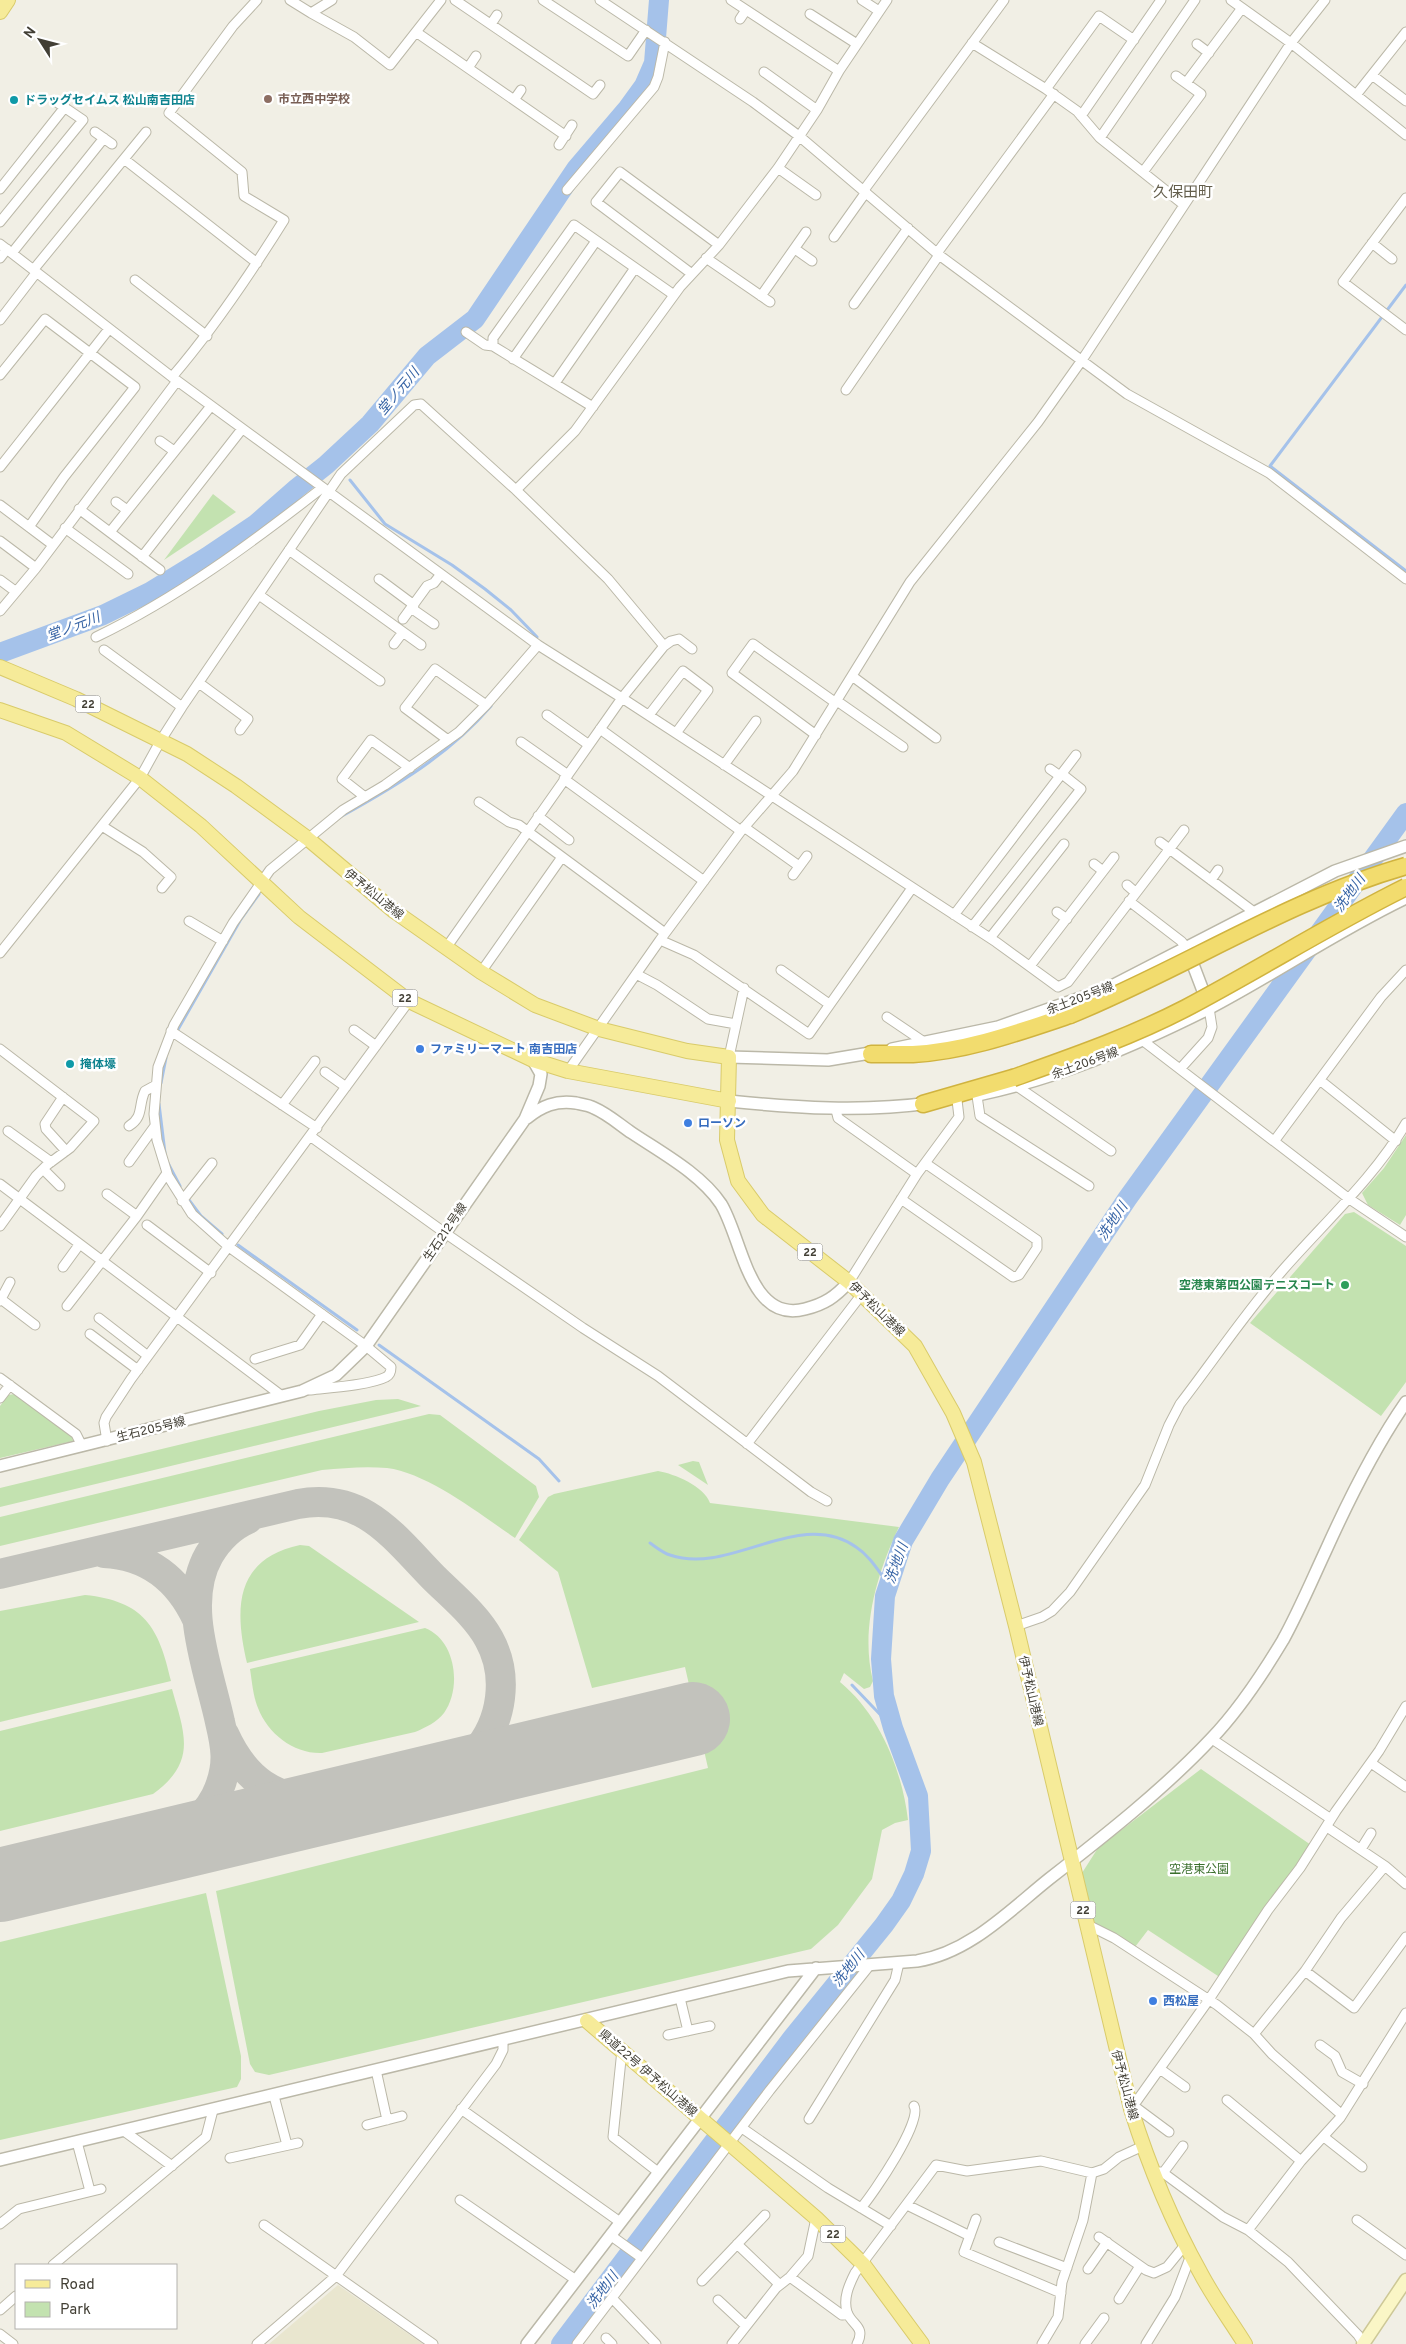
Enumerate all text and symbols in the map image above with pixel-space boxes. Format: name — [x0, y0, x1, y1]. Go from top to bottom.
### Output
north arrow — [15, 15, 65, 65]
text: N — [21, 24, 41, 42]
place label: 市立西中学校 — [278, 92, 350, 108]
place label: ドラッグセイムス 松山南吉田店 — [24, 93, 195, 109]
marker: 市立西中学校 — [262, 93, 274, 105]
marker: ドラッグセイムス 松山南吉田店 — [8, 94, 20, 106]
district label: 久保田町 — [1153, 184, 1213, 203]
water label: 堂ノ元川 — [375, 364, 425, 419]
water label: 堂ノ元川 — [44, 609, 105, 645]
road number: 22 — [76, 696, 100, 712]
street label: 伊予松山港線 — [340, 866, 406, 924]
water label: 洗地川 — [1331, 870, 1371, 916]
street label: 余土205号線 — [1045, 979, 1116, 1019]
road number: 22 — [392, 990, 418, 1006]
place label: ファミリーマート 南吉田店 — [430, 1042, 577, 1058]
marker: ファミリーマート 南吉田店 — [414, 1043, 426, 1055]
street label: 余土206号線 — [1050, 1044, 1121, 1083]
place label: 掩体壕 — [80, 1057, 116, 1073]
marker: 掩体壕 — [64, 1058, 76, 1070]
place label: ローソン — [698, 1116, 746, 1132]
marker: ローソン — [682, 1117, 694, 1129]
water label: 洗地川 — [1094, 1198, 1133, 1244]
street label: 生石212号線 — [420, 1200, 471, 1265]
road number: 22 — [798, 1244, 822, 1260]
place label: 空港東第四公園テニスコート — [1179, 1278, 1335, 1294]
street label: 伊予松山港線 — [845, 1279, 908, 1340]
marker: 空港東第四公園テニスコート — [1339, 1279, 1351, 1291]
street label: 生石205号線 — [115, 1414, 187, 1446]
water label: 洗地川 — [882, 1539, 913, 1586]
street label: 伊予松山港線 — [1014, 1654, 1046, 1728]
park label: 空港東公園 — [1169, 1862, 1229, 1878]
road number: 22 — [1070, 1902, 1096, 1918]
water label: 洗地川 — [829, 1946, 870, 1991]
place label: 西松屋 — [1163, 1994, 1199, 2010]
marker: 西松屋 — [1147, 1995, 1159, 2007]
street label: 県道22号 伊予松山港線 — [595, 2027, 700, 2121]
street label: 伊予松山港線 — [1107, 2048, 1141, 2122]
road number: 22 — [820, 2226, 846, 2242]
legend — [15, 2264, 178, 2329]
water label: 洗地川 — [584, 2267, 624, 2313]
text: Road — [60, 2276, 95, 2295]
text: Park — [60, 2301, 91, 2320]

